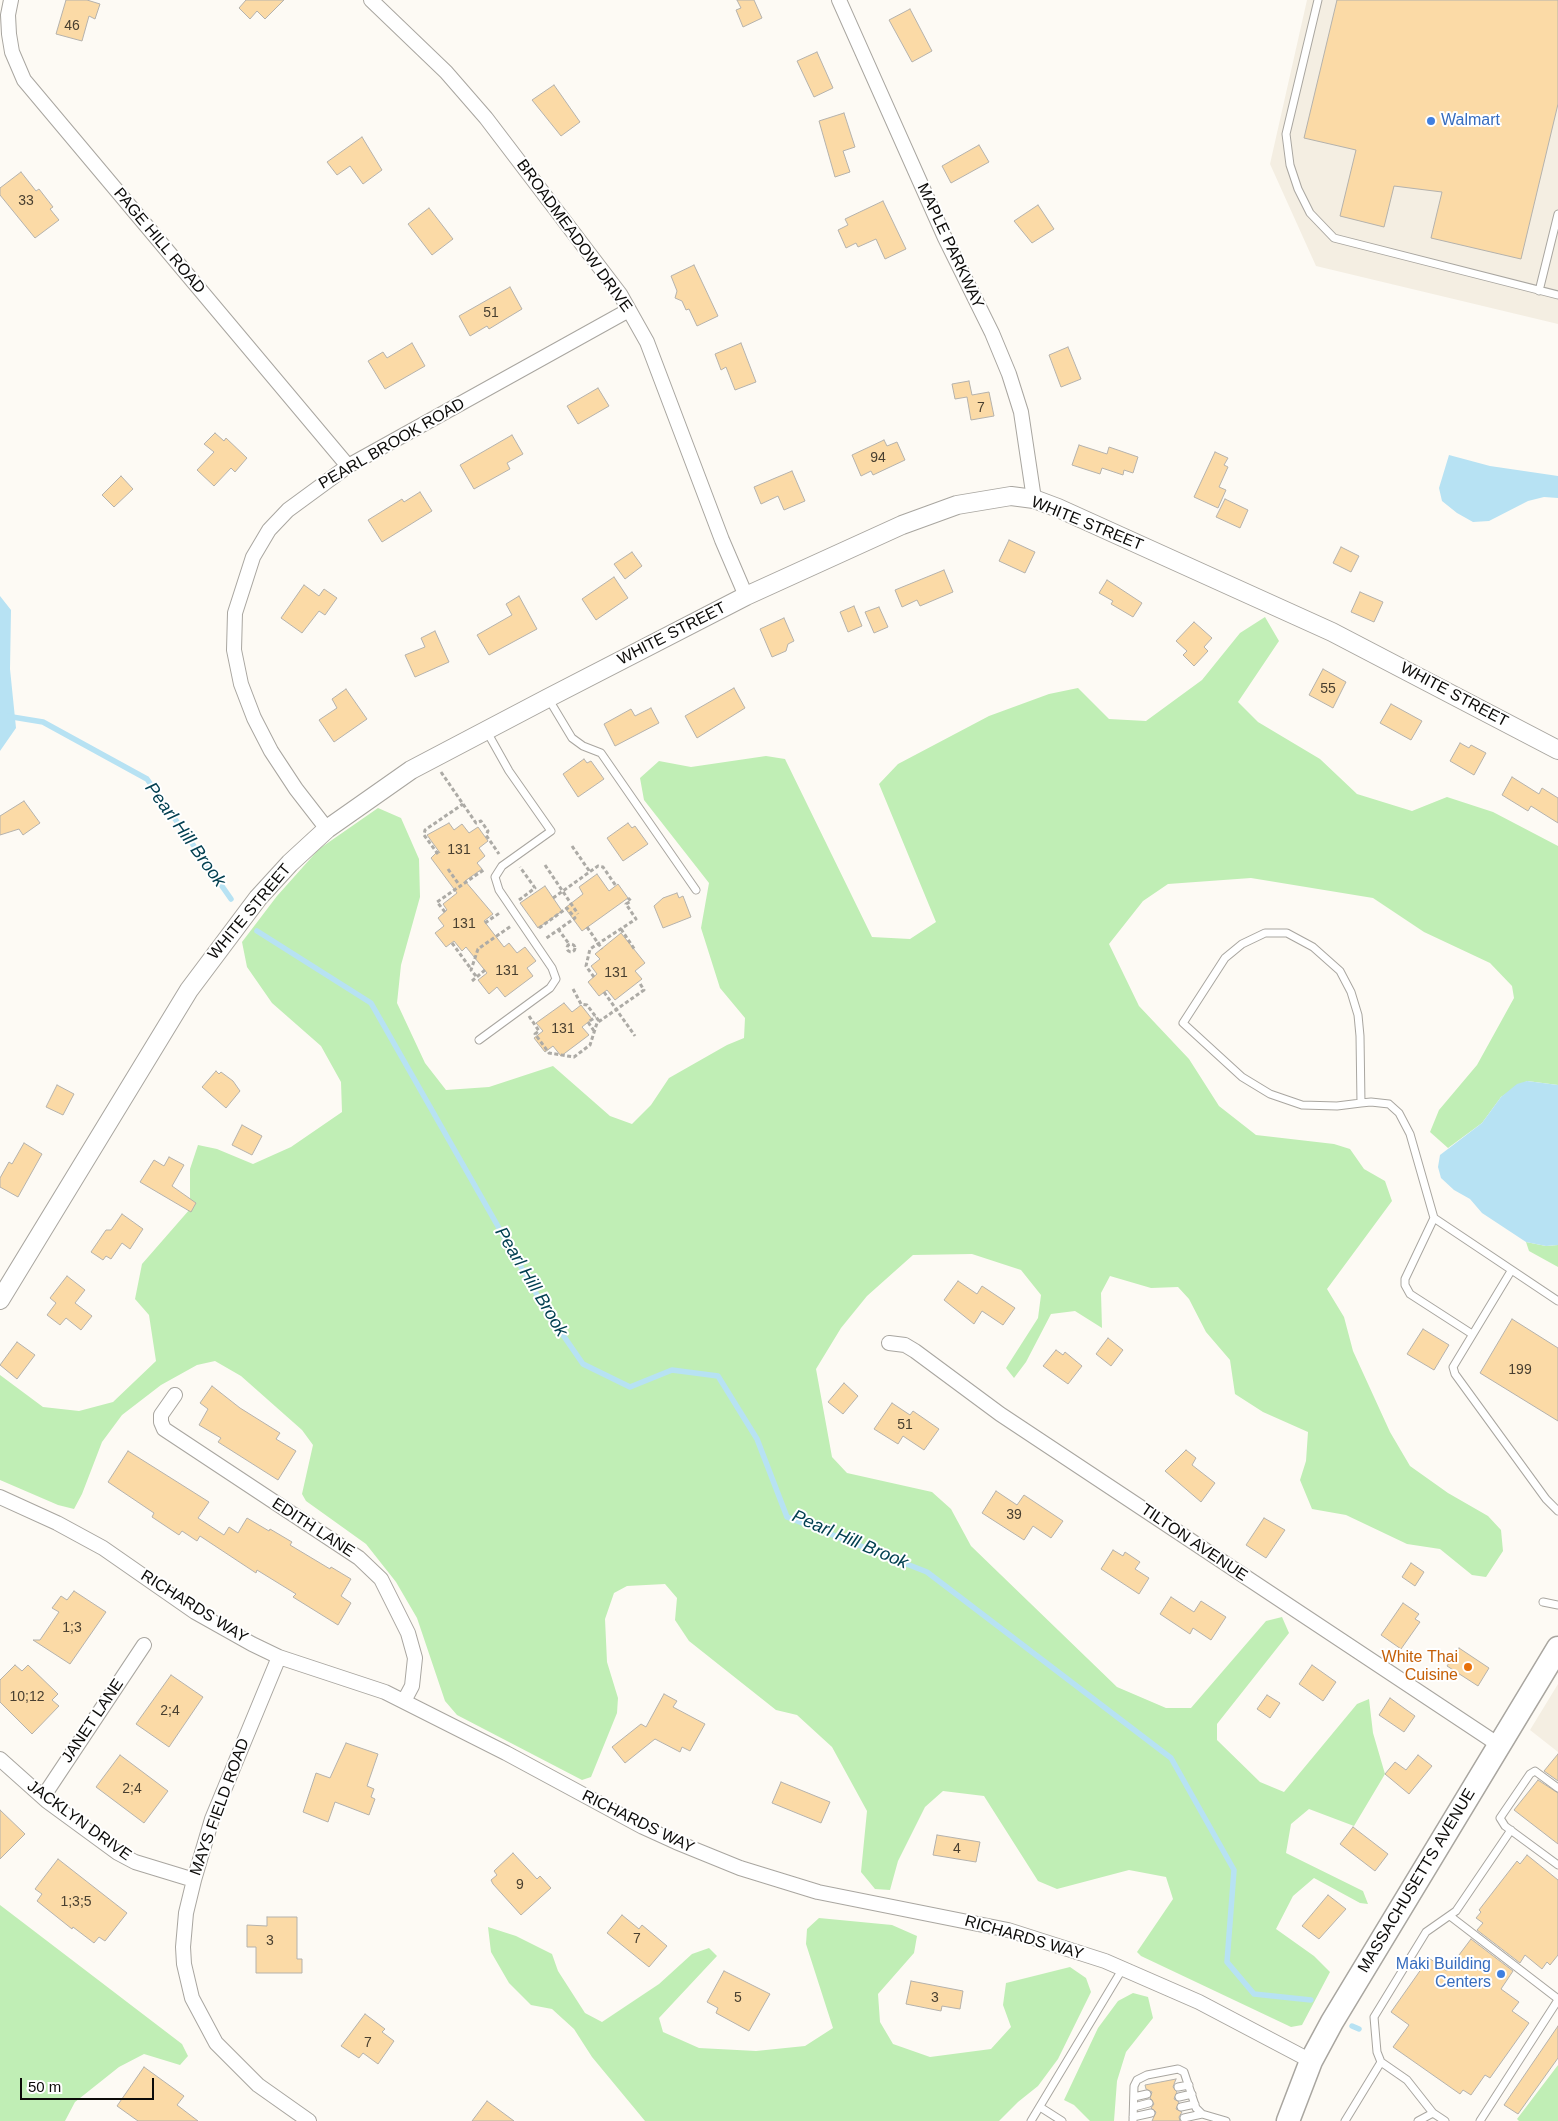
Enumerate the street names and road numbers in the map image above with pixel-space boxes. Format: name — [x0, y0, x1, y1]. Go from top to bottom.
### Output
street label: BROADMEADOW DRIVE — [512, 156, 636, 316]
street label: MAPLE PARKWAY — [913, 180, 987, 312]
street label: PAGE HILL ROAD — [109, 184, 209, 298]
street label: PEARL BROOK ROAD — [316, 394, 468, 494]
street label: WHITE STREET — [1028, 493, 1146, 555]
street label: WHITE STREET — [615, 598, 729, 670]
street label: WHITE STREET — [1397, 659, 1511, 731]
street label: WHITE STREET — [204, 860, 296, 964]
street label: EDITH LANE — [268, 1494, 358, 1562]
street label: TILTON AVENUE — [1137, 1500, 1251, 1586]
street label: RICHARDS WAY — [137, 1566, 251, 1648]
street label: JANET LANE — [58, 1675, 128, 1767]
street label: MAYS FIELD ROAD — [186, 1736, 254, 1878]
street label: JACKLYN DRIVE — [23, 1777, 135, 1865]
street label: MASSACHUSETTS AVENUE — [1354, 1785, 1480, 1977]
street label: RICHARDS WAY — [579, 1786, 697, 1858]
street label: RICHARDS WAY — [962, 1912, 1086, 1964]

